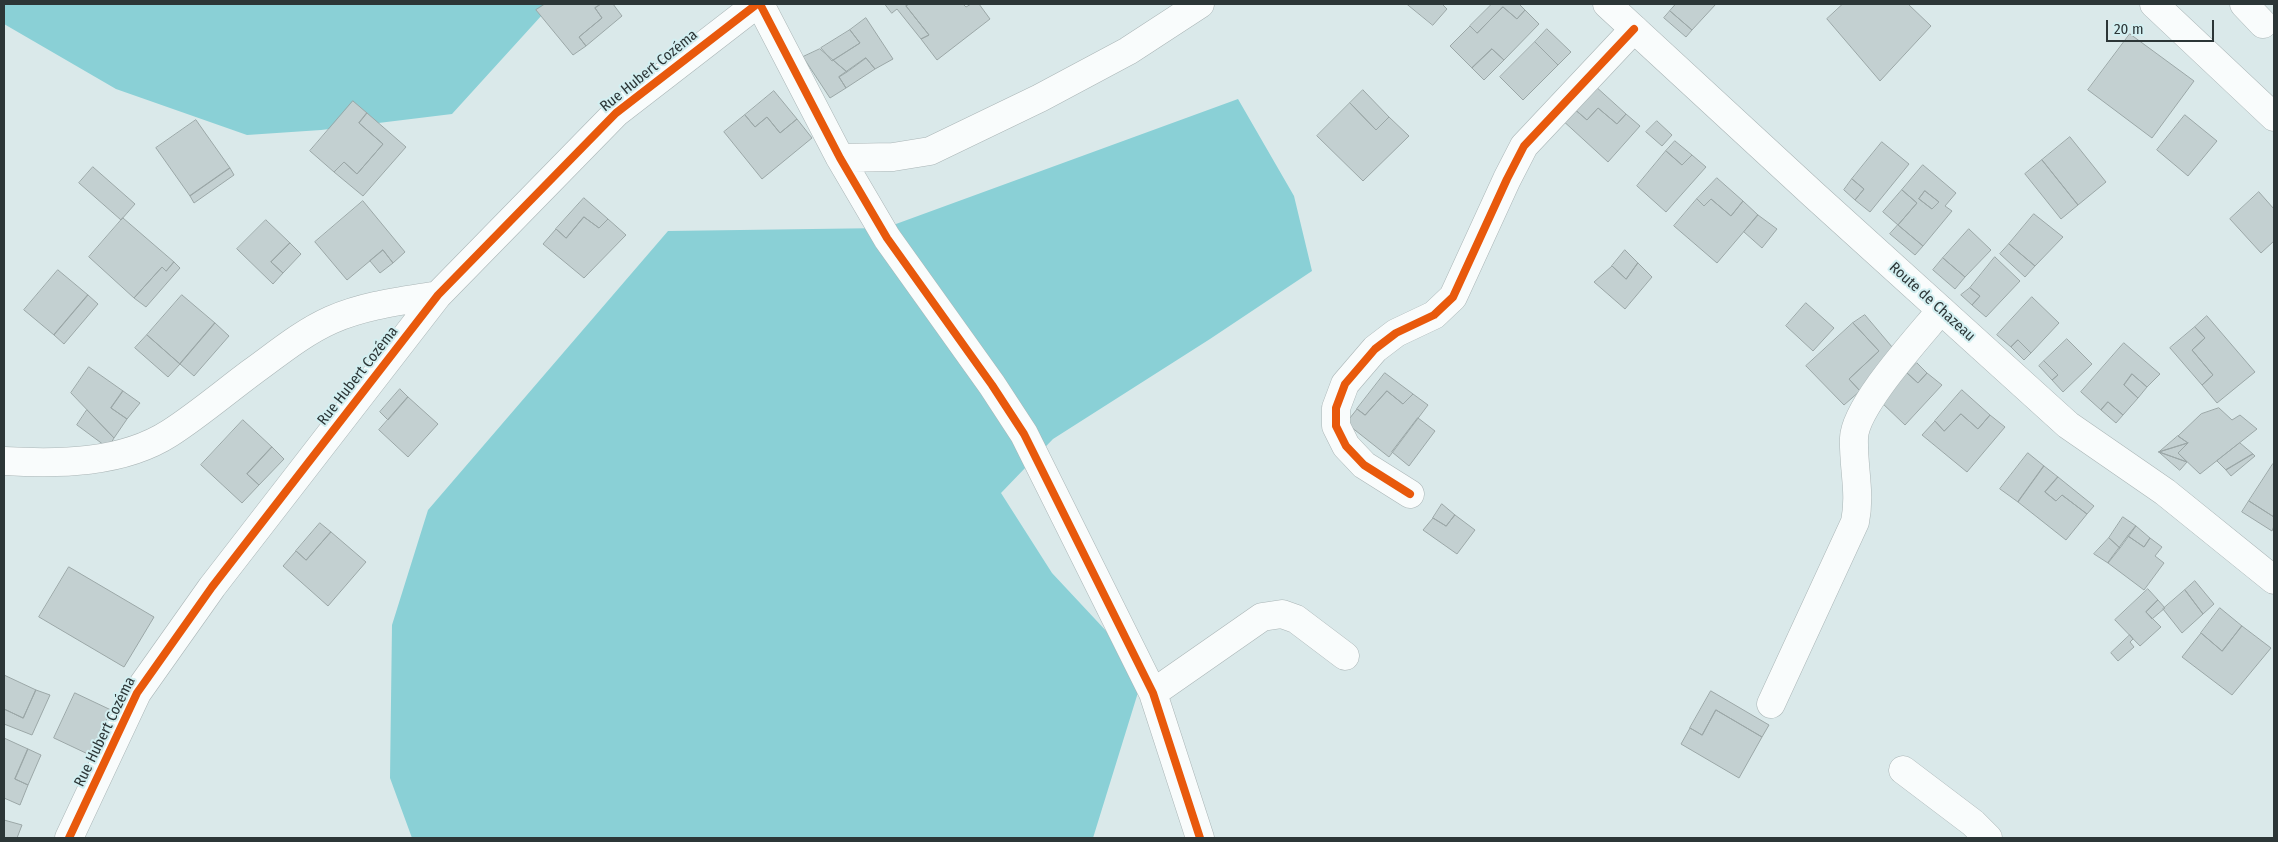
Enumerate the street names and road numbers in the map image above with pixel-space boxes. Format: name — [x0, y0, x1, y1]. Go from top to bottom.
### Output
street label: Rue Hubert Cozéma — [597, 26, 701, 116]
street label: Route de Chazeau — [1885, 259, 1979, 345]
street label: Rue Hubert Cozéma — [314, 323, 402, 429]
street label: Rue Hubert Cozéma — [71, 674, 139, 790]

